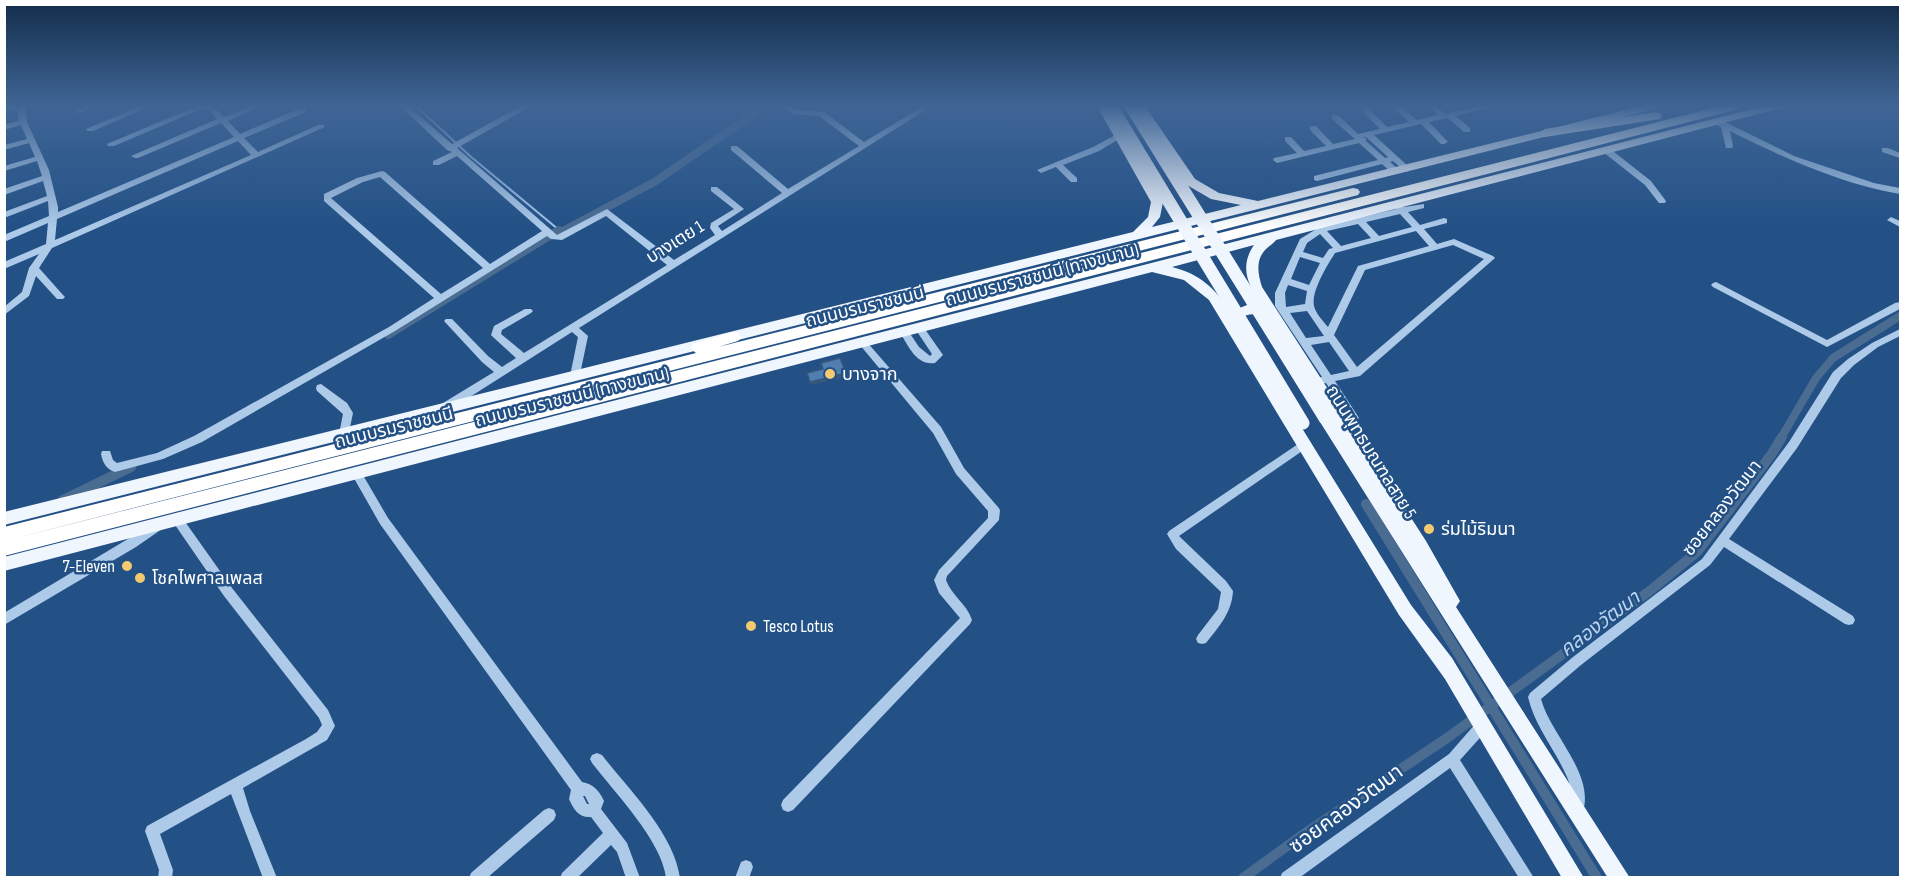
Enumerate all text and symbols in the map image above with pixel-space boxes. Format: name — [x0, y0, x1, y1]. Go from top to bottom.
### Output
street label: บางเตย 1 — [642, 216, 708, 268]
street label: ถนนบรมราชชนนี (ทางขนาน) — [943, 239, 1141, 311]
street label: ถนนบรมราชชนนี — [803, 282, 927, 332]
street label: ถนนบรมราชชนนี (ทางขนาน) — [473, 363, 671, 431]
place label: บางจาก — [842, 364, 898, 385]
marker: บางจาก — [823, 367, 837, 381]
street label: ถนนพุทธมณฑลสาย 5 — [1321, 381, 1421, 523]
street label: ถนนบรมราชชนนี — [332, 403, 456, 453]
street label: ซอยคลองวัฒนา — [1678, 456, 1766, 560]
place label: ร่มไม้ริมนา — [1441, 519, 1516, 540]
marker: ร่มไม้ริมนา — [1422, 522, 1436, 536]
place label: 7-Eleven — [62, 556, 115, 577]
marker: 7-Eleven — [120, 559, 134, 573]
place label: โชคไพศาลเพลส — [152, 568, 263, 589]
marker: โชคไพศาลเพลส — [133, 571, 147, 585]
water label: คลองวัฒนา — [1555, 586, 1646, 662]
place label: Tesco Lotus — [763, 616, 834, 637]
marker: Tesco Lotus — [744, 619, 758, 633]
street label: ซอยคลองวัฒนา — [1284, 759, 1408, 859]

